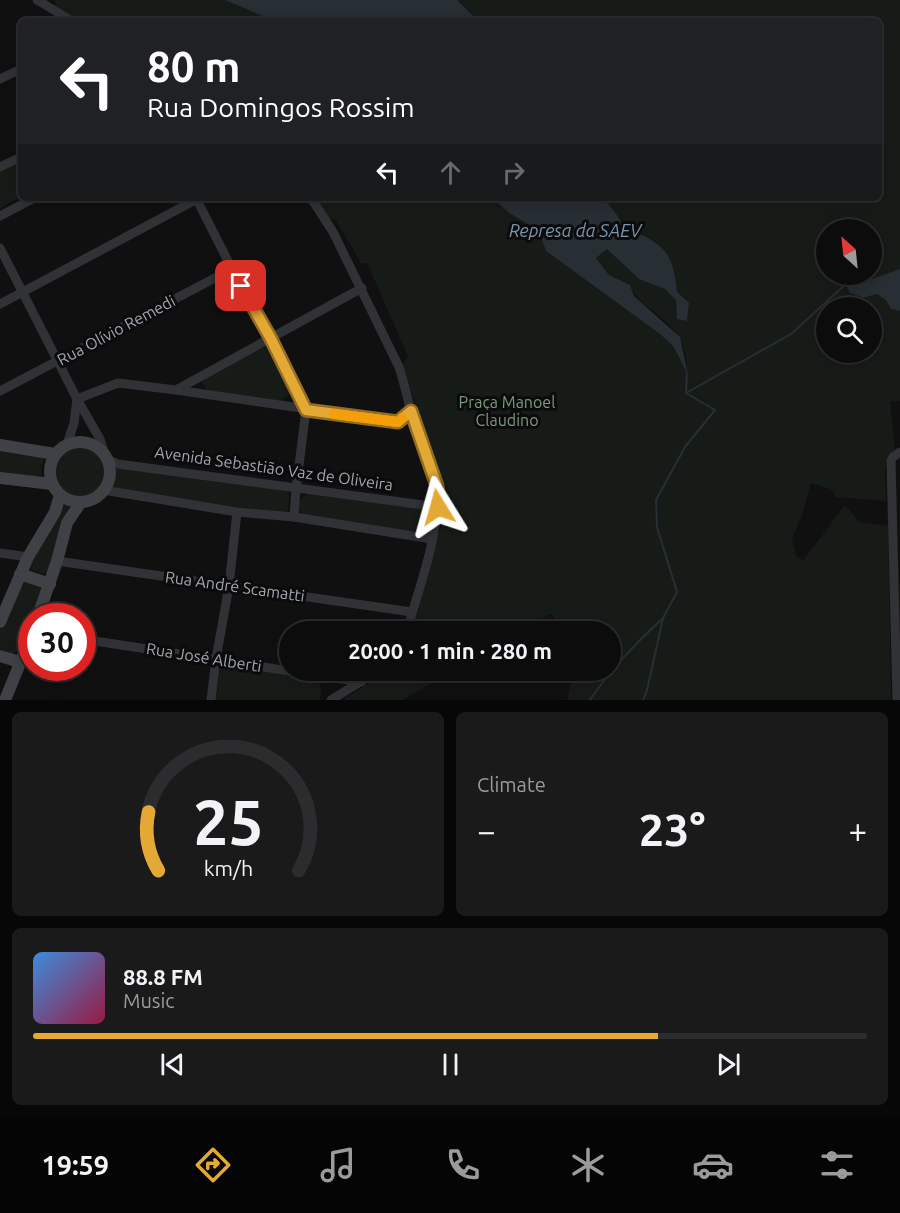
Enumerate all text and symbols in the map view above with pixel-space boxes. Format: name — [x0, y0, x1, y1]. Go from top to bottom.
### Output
icon: left — [48, 42, 126, 120]
text: 80 m — [147, 43, 241, 90]
text: Rua Domingos Rossim — [147, 92, 415, 122]
icon: left — [371, 156, 404, 189]
icon: ahead — [434, 156, 467, 189]
icon: right — [497, 156, 530, 189]
north arrow — [816, 219, 882, 285]
map controls — [816, 219, 882, 363]
water label: Represa da SAEV — [509, 220, 643, 240]
pin — [215, 260, 266, 311]
icon: arrive — [224, 269, 257, 302]
street label: Rua Olívio Remedi — [54, 291, 178, 369]
button: search — [816, 297, 882, 363]
park label: Praça Manoel Claudino — [459, 393, 555, 429]
street label: Avenida Sebastião Vaz de Oliveira — [154, 442, 394, 494]
position arrow — [406, 475, 470, 539]
street label: Rua André Scamatti — [164, 567, 306, 605]
speed limit sign: 30 — [18, 603, 96, 681]
text: 20:00 · 1 min · 280 m — [348, 638, 552, 663]
street label: Rua José Alberti — [145, 639, 263, 675]
text: Climate — [477, 773, 546, 796]
text: 25 — [193, 787, 263, 857]
text: 23° — [639, 804, 705, 855]
text: − — [477, 812, 496, 849]
text: + — [848, 812, 867, 849]
text: km/h — [203, 856, 253, 880]
text: 88.8 FM — [123, 964, 203, 989]
text: Music — [123, 989, 175, 1012]
icon: previous — [156, 1048, 189, 1081]
icon: pause — [434, 1048, 467, 1081]
icon: next — [712, 1048, 745, 1081]
icon: directions — [192, 1144, 234, 1186]
icon: music — [317, 1144, 359, 1186]
icon: phone — [442, 1144, 484, 1186]
icon: climate — [567, 1144, 609, 1186]
icon: car — [692, 1144, 734, 1186]
icon: filters — [816, 1144, 858, 1186]
text: 19:59 — [41, 1150, 109, 1180]

